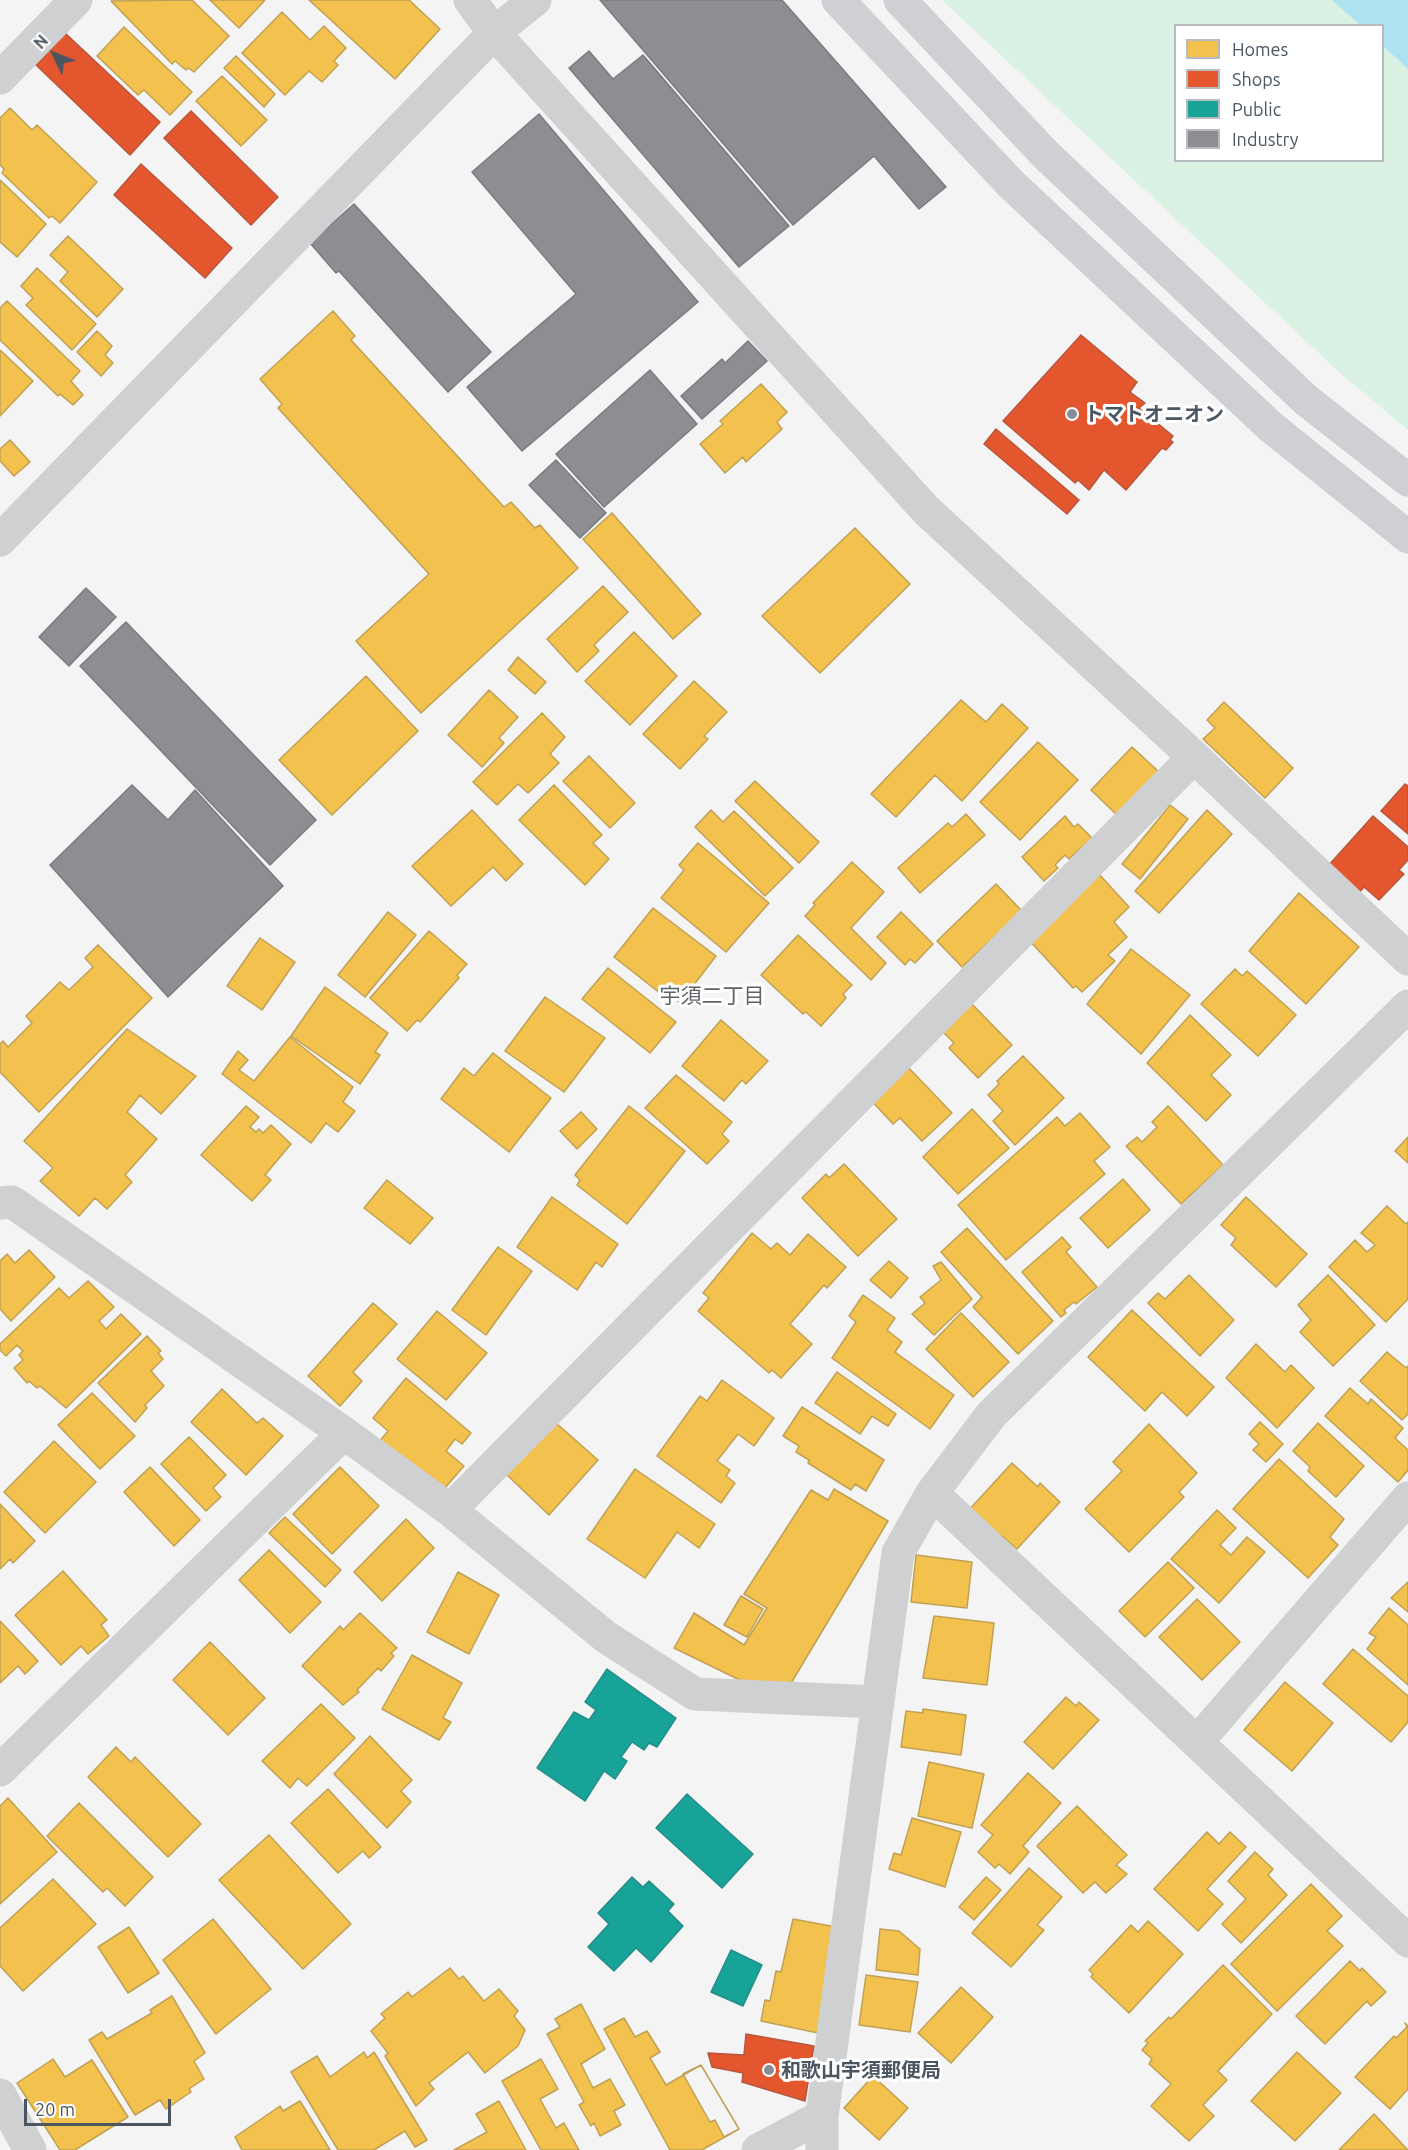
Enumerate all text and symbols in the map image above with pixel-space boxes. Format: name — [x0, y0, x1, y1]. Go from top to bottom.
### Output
north arrow — [24, 24, 84, 84]
legend — [1174, 24, 1384, 162]
text: N — [30, 31, 51, 52]
text: Homes — [1232, 39, 1288, 59]
text: Shops — [1232, 69, 1281, 89]
text: Public — [1232, 99, 1281, 119]
text: Industry — [1232, 129, 1298, 149]
place label: トマトオニオン — [1084, 402, 1224, 426]
marker: トマトオニオン — [1065, 407, 1079, 421]
district label: 宇須二丁目 — [660, 983, 764, 1009]
place label: 和歌山宇須郵便局 — [781, 2058, 941, 2082]
marker: 和歌山宇須郵便局 — [762, 2063, 776, 2077]
scale bar — [27, 2087, 174, 2125]
text: 20 m — [35, 2099, 75, 2119]

